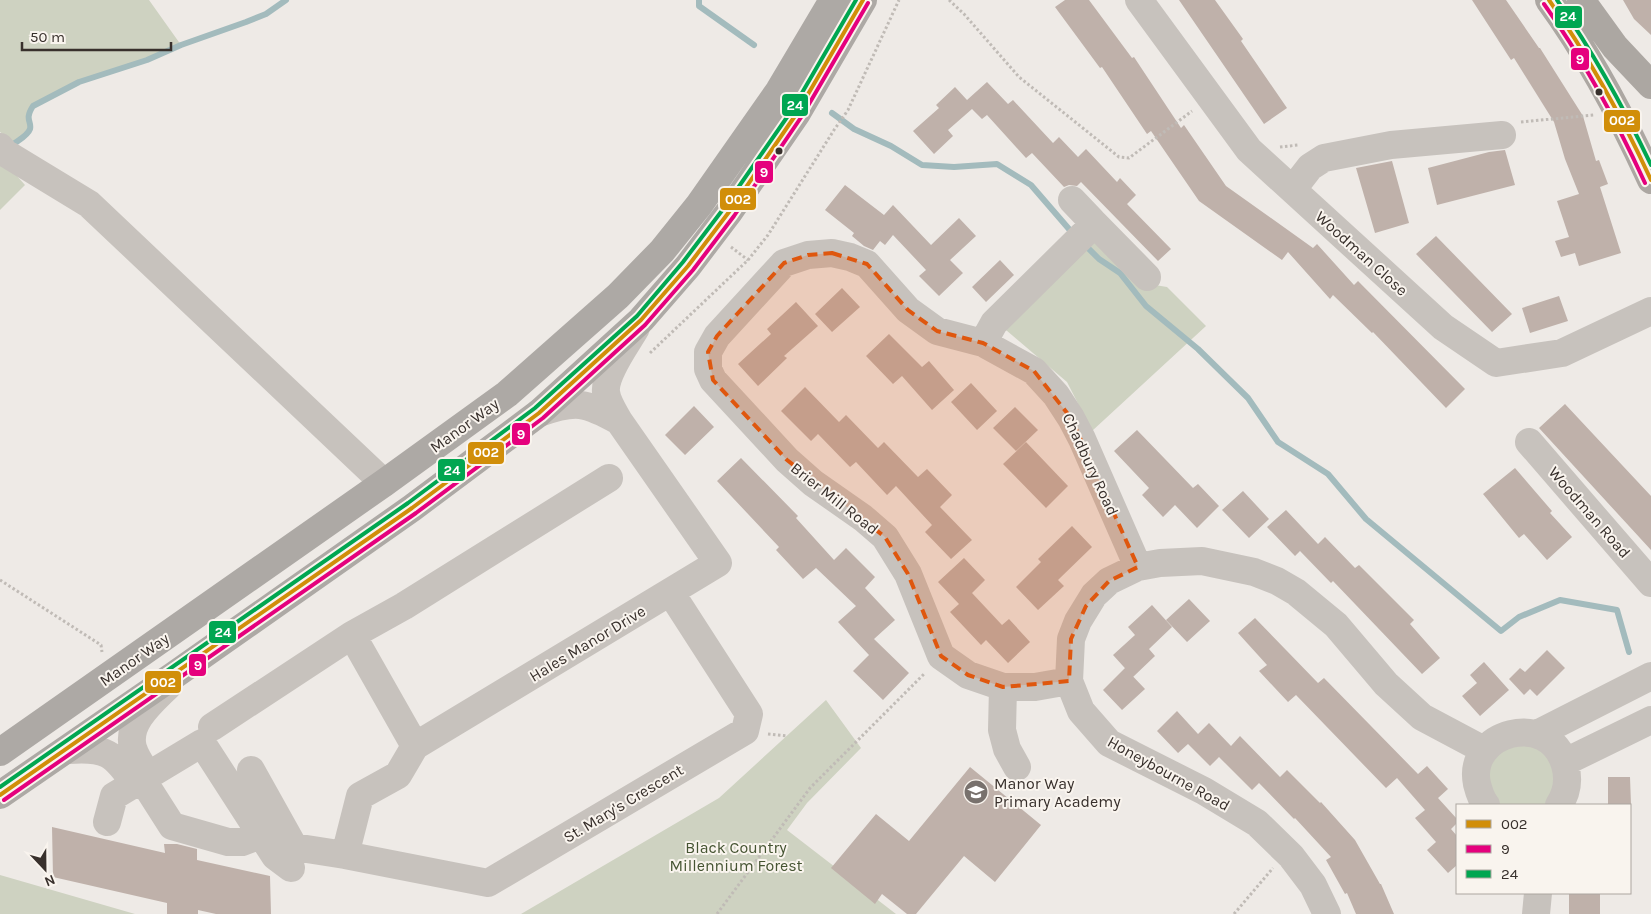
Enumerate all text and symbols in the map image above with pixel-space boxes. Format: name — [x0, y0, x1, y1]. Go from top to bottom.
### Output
line badge: 24 — [1554, 5, 1583, 29]
text: 24 — [1560, 8, 1577, 25]
scale bar — [22, 20, 171, 52]
text: 50 m — [30, 28, 65, 46]
line badge: 9 — [1570, 47, 1590, 71]
text: 9 — [1576, 51, 1584, 68]
unlabelled marker — [1594, 87, 1604, 97]
line badge: 24 — [781, 93, 809, 117]
text: 24 — [787, 97, 804, 114]
line badge: 002 — [1603, 109, 1641, 133]
text: 002 — [1609, 112, 1635, 129]
unlabelled marker — [774, 146, 784, 156]
line badge: 9 — [754, 160, 774, 184]
text: 9 — [760, 164, 768, 181]
line badge: 002 — [719, 187, 757, 211]
text: 002 — [725, 191, 751, 208]
street label: Woodman Close — [1312, 207, 1412, 300]
street label: Manor Way — [426, 394, 503, 457]
street label: Chadbury Road — [1059, 410, 1123, 518]
line badge: 9 — [511, 422, 531, 446]
text: 9 — [517, 426, 525, 443]
line badge: 002 — [467, 441, 505, 465]
text: 002 — [473, 444, 499, 461]
line badge: 24 — [437, 458, 466, 482]
street label: Brier Mill Road — [787, 458, 882, 539]
text: 24 — [444, 462, 461, 479]
street label: Woodman Road — [1545, 463, 1634, 562]
street label: Hales Manor Drive — [526, 601, 649, 686]
line badge: 24 — [208, 620, 237, 644]
text: 24 — [215, 624, 232, 641]
street label: Manor Way — [96, 628, 173, 690]
line badge: 9 — [188, 653, 207, 677]
text: 9 — [194, 657, 202, 674]
line badge: 002 — [144, 670, 182, 694]
text: 002 — [150, 674, 176, 691]
street label: Honeybourne Road — [1104, 732, 1233, 815]
street label: St. Mary's Crescent — [560, 760, 687, 847]
place label: Manor Way Primary Academy — [994, 774, 1121, 811]
school or university icon: Manor Way Primary Academy — [963, 779, 989, 805]
legend — [1456, 804, 1631, 894]
text: 002 — [1501, 815, 1528, 833]
park label: Black Country Millennium Forest — [669, 838, 803, 875]
text: 9 — [1501, 840, 1510, 858]
north arrow — [20, 844, 70, 894]
text: 24 — [1501, 865, 1519, 883]
text: N — [42, 871, 58, 890]

